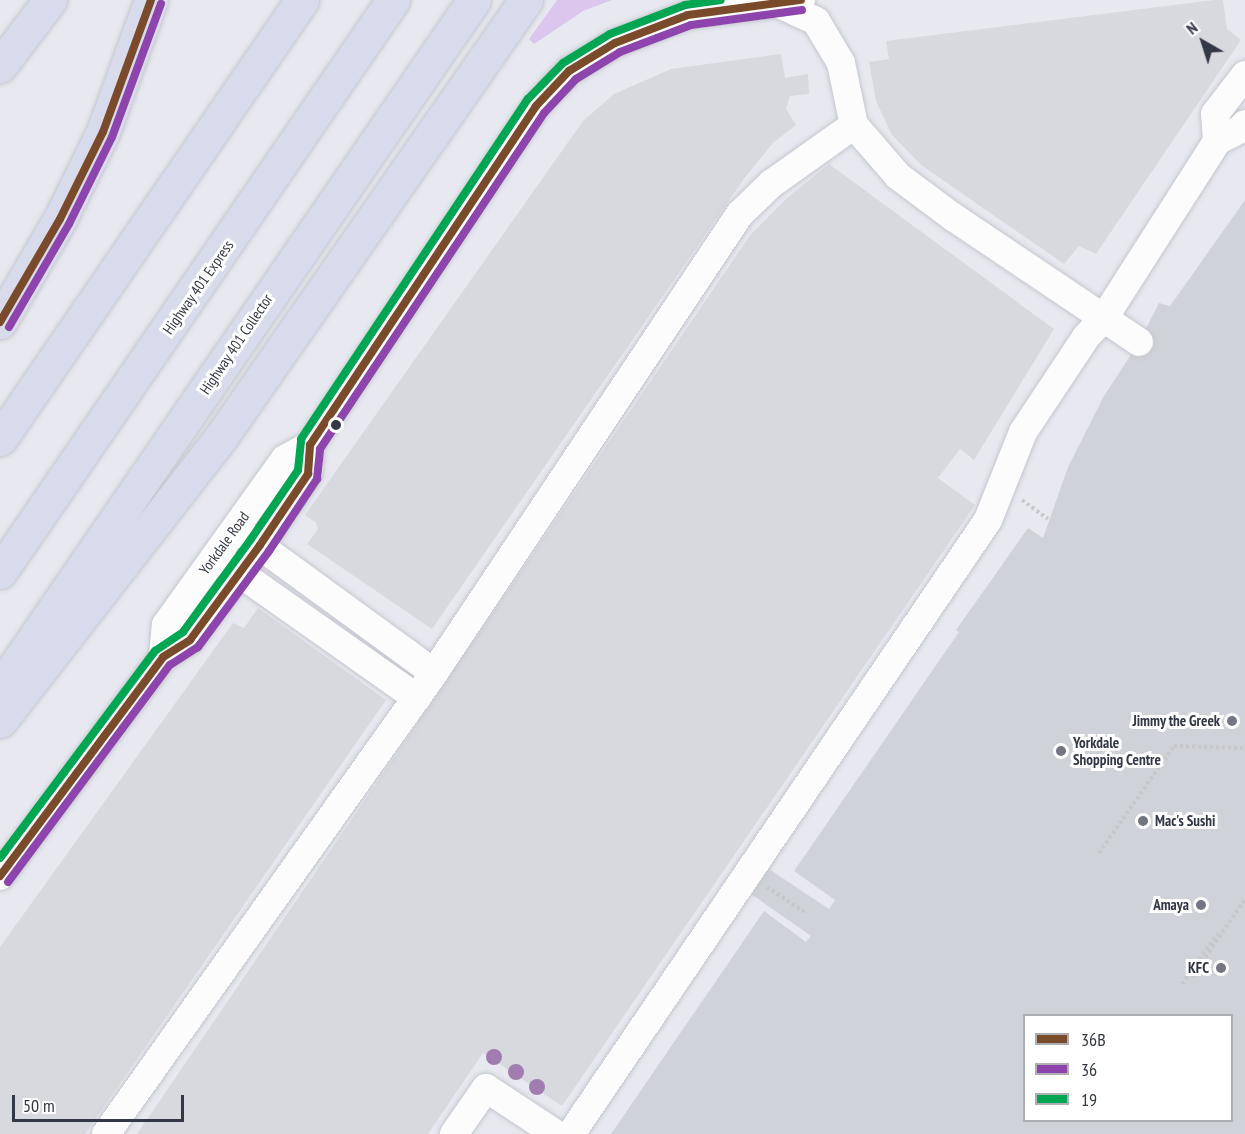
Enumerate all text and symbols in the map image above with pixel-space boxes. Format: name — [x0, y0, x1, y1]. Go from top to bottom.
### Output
north arrow — [1173, 12, 1233, 72]
text: N — [1182, 18, 1201, 39]
street label: Highway 401 Express — [159, 236, 237, 338]
street label: Highway 401 Collector — [196, 290, 276, 398]
unlabelled marker — [330, 419, 342, 431]
street label: Yorkdale Road — [195, 508, 253, 578]
place label: Jimmy the Greek — [1132, 712, 1220, 730]
marker: Jimmy the Greek — [1225, 714, 1239, 728]
place label: Yorkdale Shopping Centre — [1073, 733, 1161, 768]
marker: Yorkdale Shopping Centre — [1054, 744, 1068, 758]
place label: Mac's Sushi — [1155, 812, 1215, 830]
marker: Mac's Sushi — [1136, 814, 1150, 828]
place label: Amaya — [1153, 896, 1189, 914]
marker: Amaya — [1194, 898, 1208, 912]
place label: KFC — [1188, 959, 1209, 977]
marker: KFC — [1214, 961, 1228, 975]
legend — [1023, 1014, 1233, 1122]
text: 36B — [1081, 1028, 1106, 1051]
text: 36 — [1081, 1058, 1097, 1081]
scale bar — [15, 1083, 188, 1121]
text: 19 — [1081, 1088, 1097, 1111]
text: 50 m — [23, 1094, 55, 1117]

